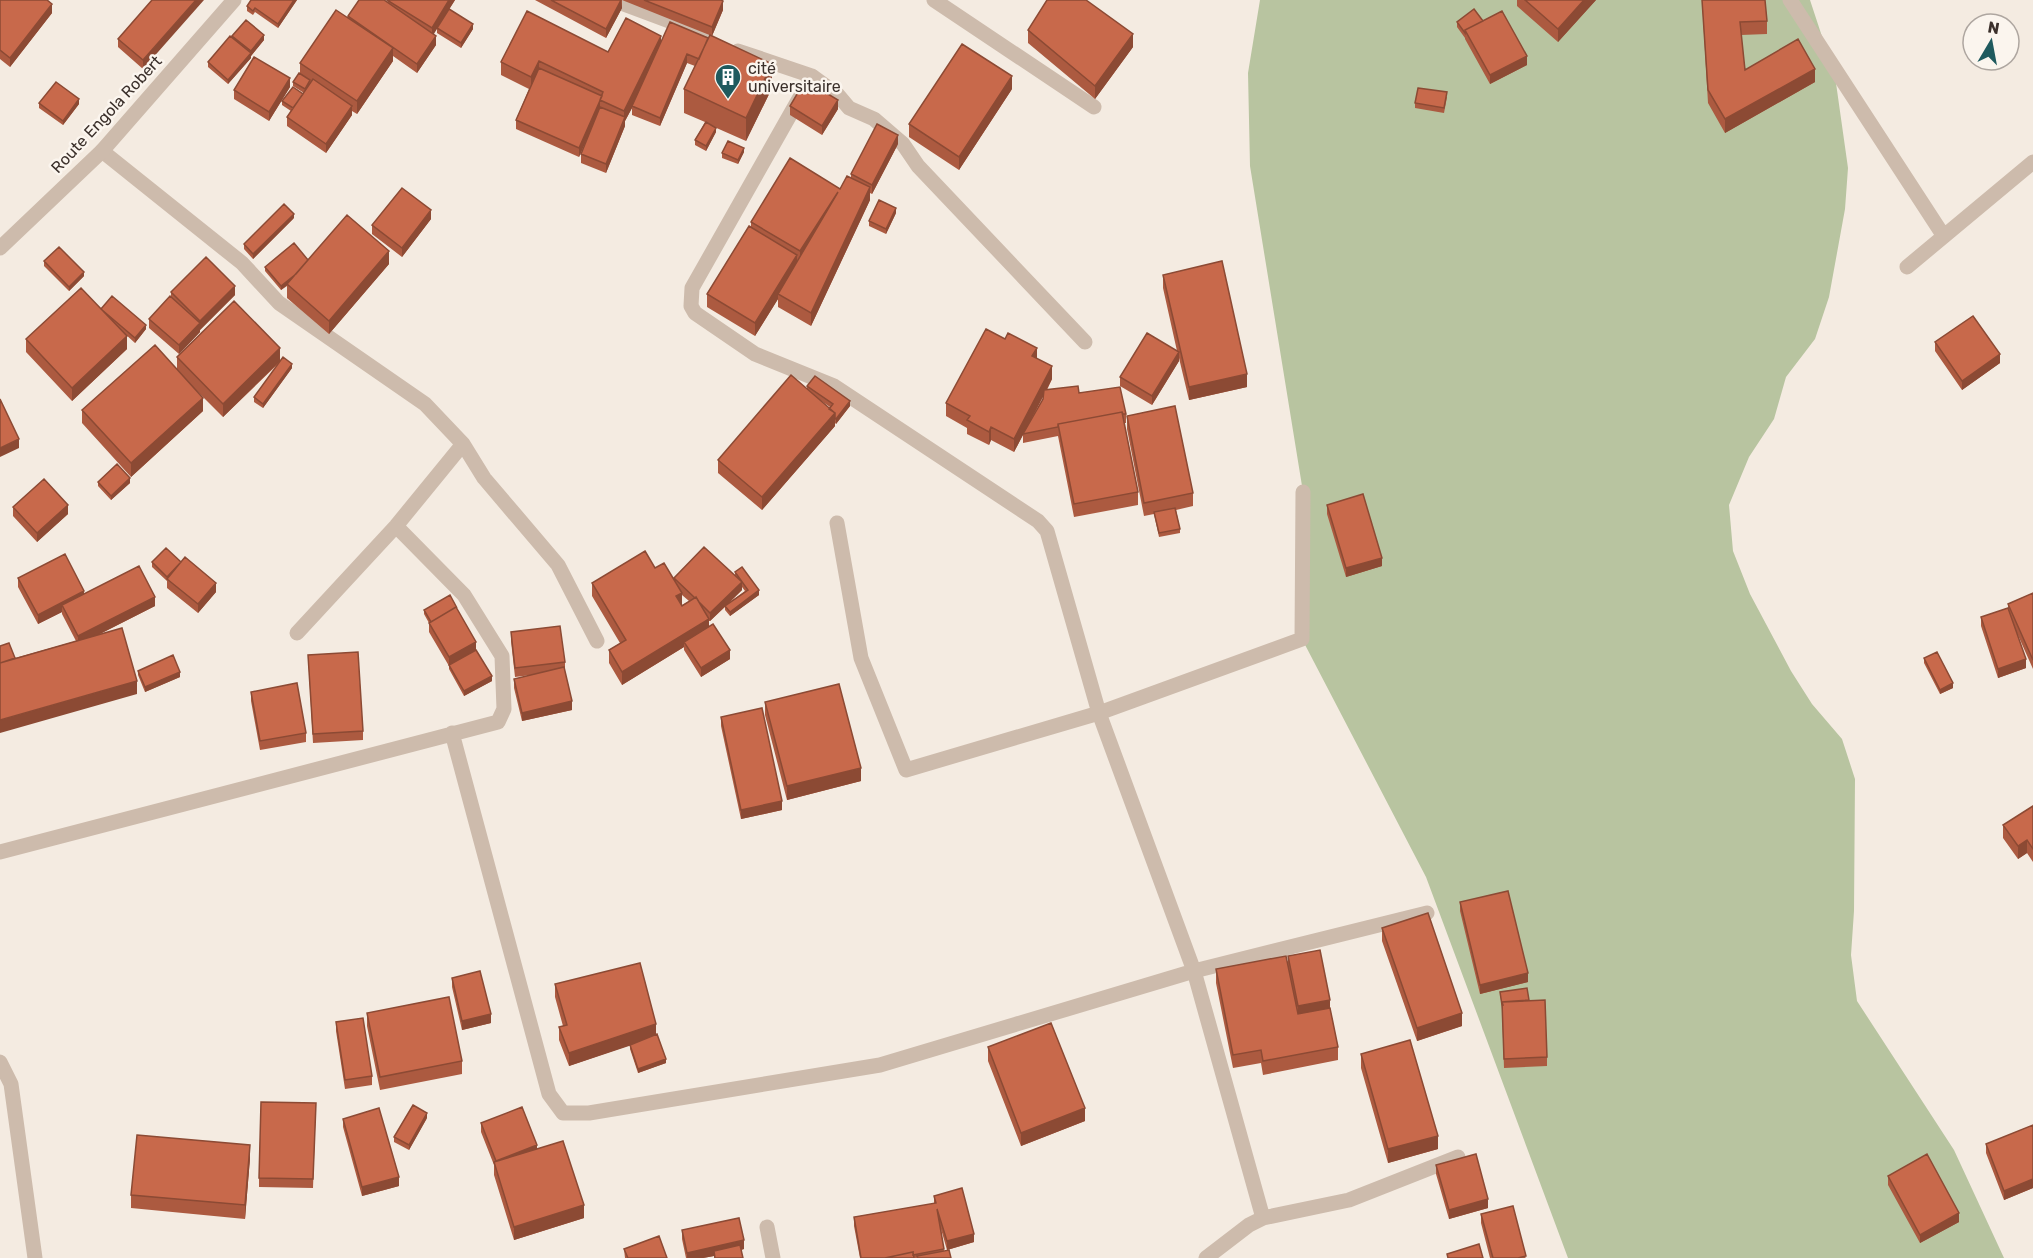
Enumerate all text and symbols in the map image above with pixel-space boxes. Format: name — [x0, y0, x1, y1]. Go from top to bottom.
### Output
north arrow — [1961, 12, 2021, 72]
text: N — [1986, 17, 2001, 38]
street label: Route Engola Robert — [47, 52, 166, 177]
place label: cité universitaire — [748, 59, 841, 96]
building icon: cité universitaire — [713, 62, 743, 100]

